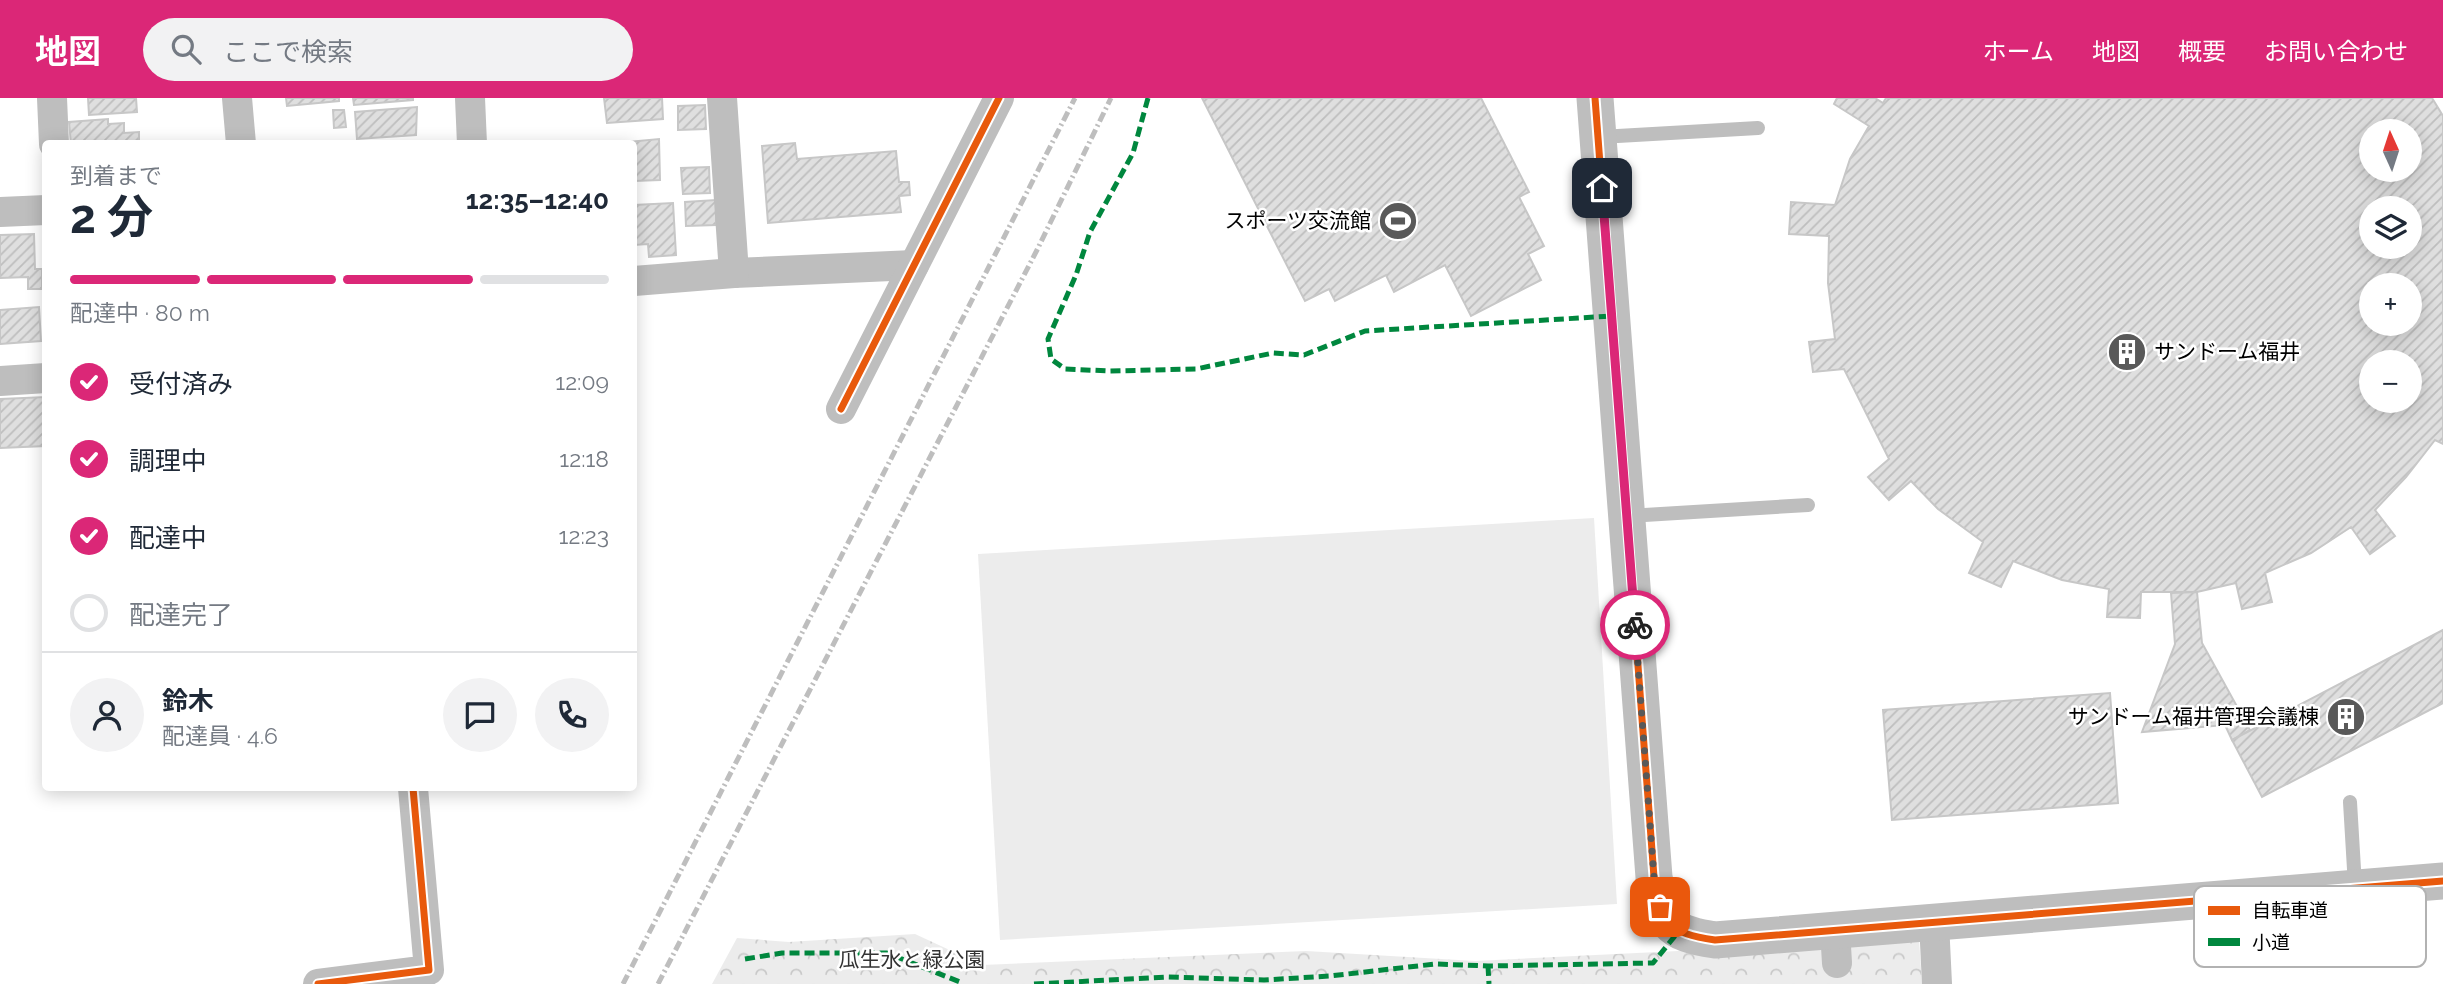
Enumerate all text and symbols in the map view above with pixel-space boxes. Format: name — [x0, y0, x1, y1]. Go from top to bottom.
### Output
search box — [143, 18, 633, 81]
icon: search — [167, 30, 205, 68]
text: 地図 — [35, 32, 101, 71]
text: ここで検索 — [223, 37, 353, 67]
text: ホーム — [1983, 37, 2054, 66]
text: 地図 — [2092, 37, 2140, 66]
text: 概要 — [2178, 37, 2226, 66]
text: お問い合わせ — [2264, 37, 2408, 66]
north arrow — [2359, 119, 2422, 182]
map controls — [2359, 119, 2422, 413]
pin — [1572, 158, 1632, 218]
text: 到着まで — [70, 162, 162, 189]
icon: home — [1583, 169, 1621, 207]
text: 12:35–12:40 — [466, 185, 609, 215]
text: 2 分 — [70, 190, 153, 244]
button: layers — [2359, 196, 2422, 259]
sports icon: スポーツ交流館 — [1377, 200, 1419, 242]
place label: スポーツ交流館 — [1224, 208, 1371, 233]
button: + — [2359, 273, 2422, 336]
text: 配達中 · 80 m — [70, 299, 210, 326]
building icon: サンドーム福井 — [2106, 331, 2148, 373]
place label: サンドーム福井 — [2154, 339, 2300, 364]
button: − — [2359, 350, 2422, 413]
icon: check — [70, 363, 108, 401]
text: 12:09 — [555, 368, 609, 395]
text: 受付済み — [129, 369, 233, 399]
icon: check — [70, 440, 108, 478]
text: 12:18 — [559, 445, 609, 472]
text: 調理中 — [129, 446, 207, 476]
icon: check — [70, 517, 108, 555]
text: 12:23 — [559, 522, 609, 549]
text: 配達中 — [129, 523, 207, 553]
courier — [1600, 590, 1670, 660]
text: 配達完了 — [129, 600, 233, 630]
icon: bike — [1616, 606, 1654, 644]
button: person — [70, 678, 144, 752]
button: chat — [443, 678, 517, 752]
button: phone — [535, 678, 609, 752]
text: 鈴木 — [162, 686, 214, 716]
building icon: サンドーム福井管理会議棟 — [2325, 696, 2367, 738]
place label: サンドーム福井管理会議棟 — [2068, 704, 2319, 729]
text: 配達員 · 4.6 — [162, 722, 278, 749]
pin — [1630, 877, 1690, 937]
legend — [2194, 886, 2426, 967]
icon: bag — [1641, 888, 1679, 926]
text: 自転車道 — [2252, 899, 2328, 921]
text: 小道 — [2252, 931, 2290, 953]
park label: 瓜生水と緑公園 — [839, 947, 986, 972]

